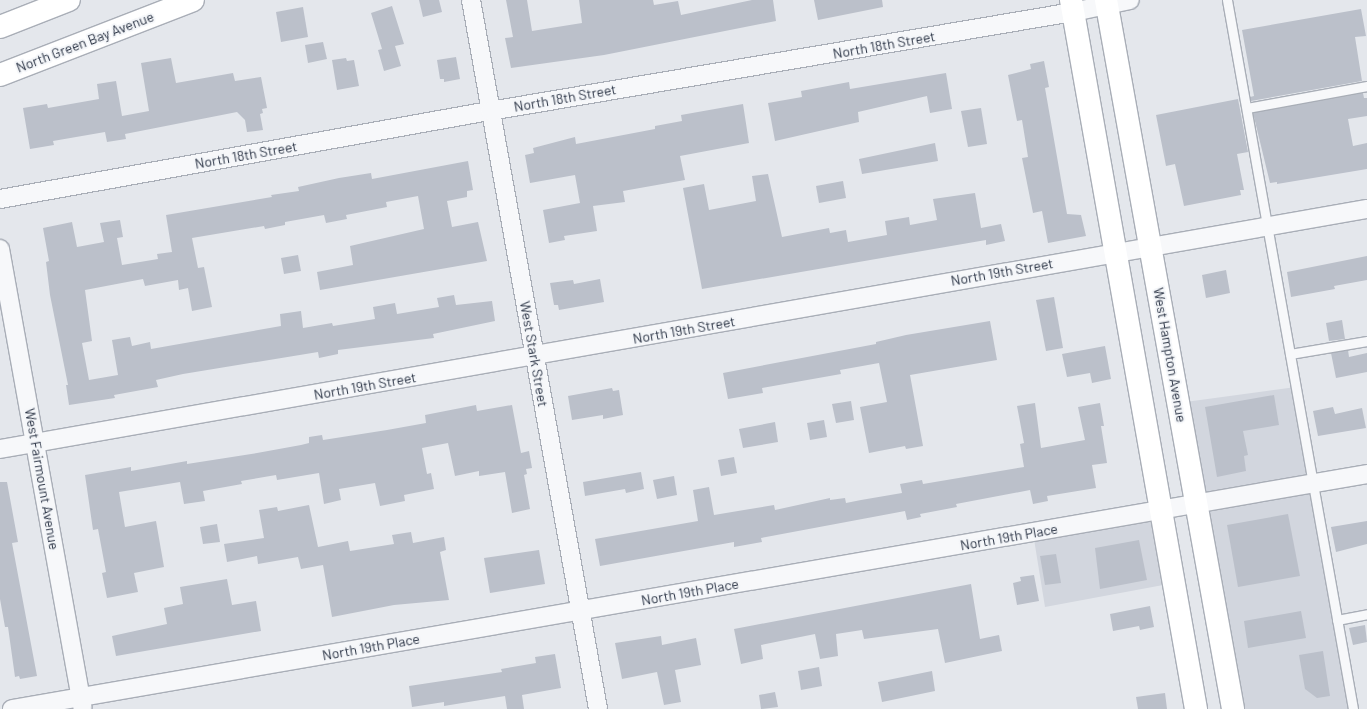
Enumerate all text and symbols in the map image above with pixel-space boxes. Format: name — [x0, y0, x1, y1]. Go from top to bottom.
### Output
street label: North Green Bay Avenue — [14, 8, 156, 76]
street label: North 18th Street — [831, 28, 937, 62]
street label: North 18th Street — [512, 81, 618, 115]
street label: North 18th Street — [193, 138, 299, 172]
street label: North 19th Street — [949, 255, 1055, 289]
street label: West Hampton Avenue — [1150, 286, 1190, 424]
street label: West Stark Street — [516, 300, 552, 408]
street label: North 19th Street — [631, 313, 737, 347]
street label: North 19th Street — [312, 369, 418, 403]
street label: West Fairmount Avenue — [21, 407, 63, 551]
street label: North 19th Place — [959, 520, 1059, 554]
street label: North 19th Place — [640, 575, 740, 609]
street label: North 19th Place — [321, 630, 421, 664]

